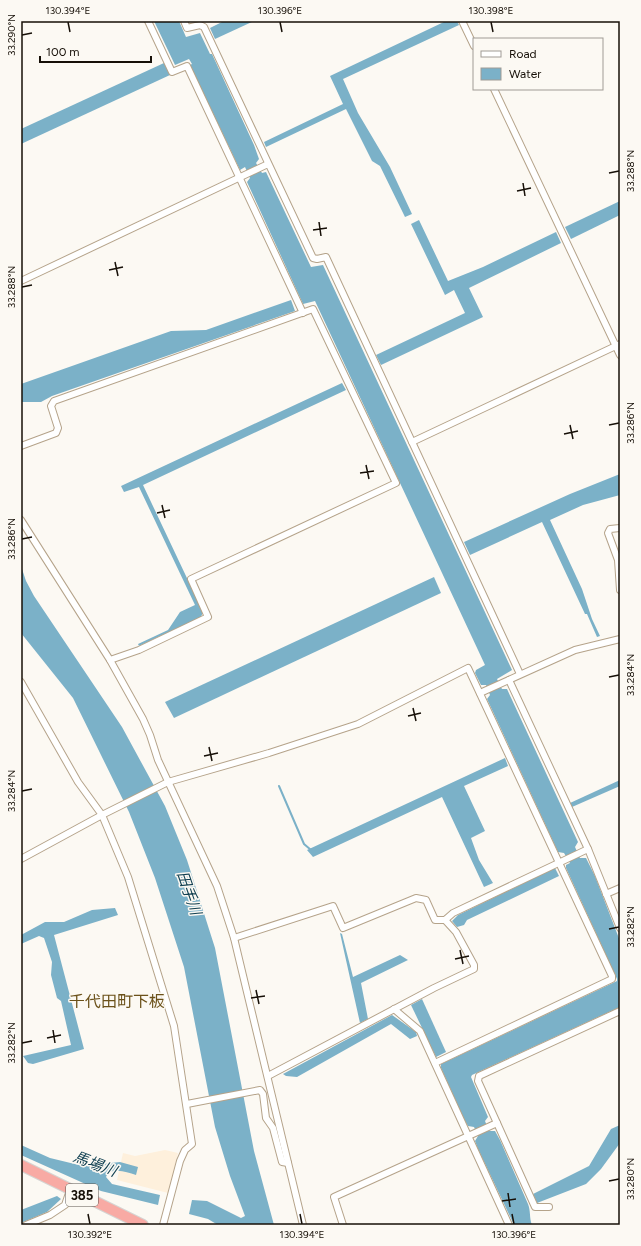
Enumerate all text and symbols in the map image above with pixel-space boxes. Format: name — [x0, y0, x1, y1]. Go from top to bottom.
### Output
text: 130.394°E — [46, 4, 91, 17]
text: 130.396°E — [258, 4, 302, 17]
text: 130.398°E — [469, 4, 514, 17]
text: 33.290°N — [5, 14, 18, 56]
scale bar — [40, 38, 151, 64]
legend — [473, 38, 603, 90]
text: 100 m — [46, 45, 80, 59]
text: Road — [509, 47, 537, 61]
text: Water — [509, 67, 541, 81]
text: 33.288°N — [624, 150, 637, 192]
text: 33.288°N — [5, 266, 18, 308]
text: 33.286°N — [624, 402, 637, 444]
text: 33.286°N — [5, 518, 18, 560]
text: 33.284°N — [624, 654, 637, 696]
text: 33.284°N — [5, 770, 18, 812]
water label: 田手川 — [173, 869, 205, 919]
text: 33.282°N — [624, 906, 637, 948]
district label: 千代田町下板 — [69, 992, 165, 1011]
text: 33.282°N — [5, 1022, 18, 1064]
water label: 馬場川 — [71, 1148, 121, 1181]
text: 33.280°N — [624, 1158, 637, 1200]
road number: 385 — [66, 1184, 98, 1206]
text: 130.392°E — [68, 1228, 112, 1241]
text: 130.394°E — [280, 1228, 325, 1241]
text: 130.396°E — [492, 1228, 536, 1241]

